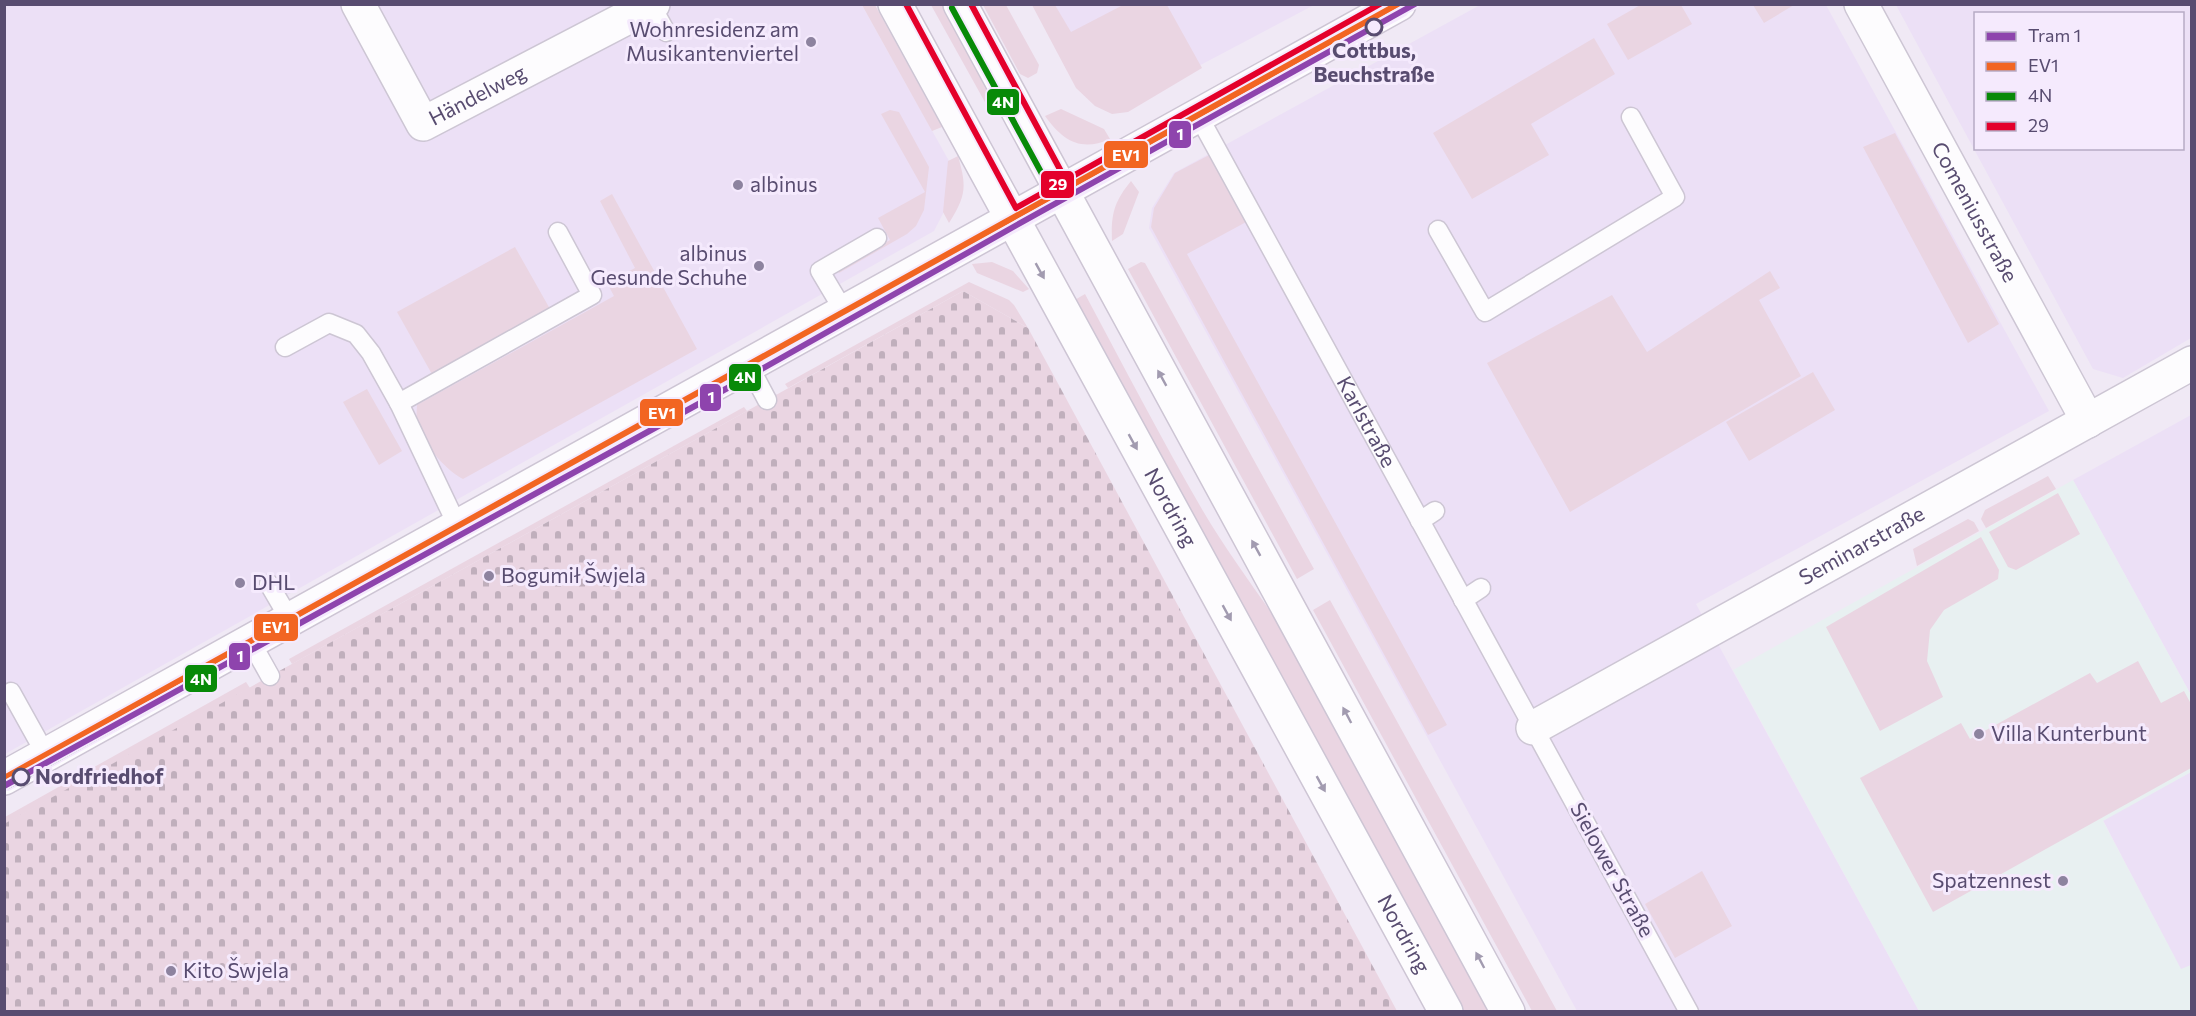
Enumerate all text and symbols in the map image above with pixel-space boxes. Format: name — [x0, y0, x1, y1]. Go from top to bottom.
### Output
legend — [1974, 12, 2184, 150]
place label: Wohnresidenz am Musikantenviertel — [626, 16, 799, 65]
marker: Cottbus, Beuchstraße — [1365, 18, 1383, 36]
text: Tram 1 — [2028, 24, 2081, 46]
marker: Wohnresidenz am Musikantenviertel — [804, 35, 818, 49]
place label: Cottbus, Beuchstraße — [1313, 37, 1435, 86]
text: EV1 — [2028, 54, 2059, 76]
street label: Händelweg — [424, 59, 530, 130]
text: 4N — [2028, 84, 2052, 106]
line badge: 4N — [986, 88, 1020, 116]
text: 4N — [992, 92, 1014, 111]
text: 29 — [2028, 114, 2049, 136]
line badge: 1 — [1168, 120, 1192, 149]
text: 1 — [1176, 124, 1184, 143]
street label: Comeniusstraße — [1927, 137, 2024, 286]
line badge: EV1 — [1103, 140, 1149, 169]
text: EV1 — [1112, 145, 1140, 164]
line badge: 29 — [1040, 170, 1075, 199]
place label: albinus — [750, 171, 817, 196]
text: 29 — [1049, 174, 1068, 193]
marker: albinus — [731, 178, 745, 192]
place label: albinus Gesunde Schuhe — [590, 240, 747, 289]
marker: albinus Gesunde Schuhe — [752, 259, 766, 273]
one-way arrow — [1034, 263, 1044, 280]
line badge: 4N — [728, 363, 762, 392]
text: 4N — [734, 367, 756, 386]
one-way arrow — [1157, 369, 1167, 386]
street label: Karlstraße — [1332, 371, 1402, 471]
line badge: 1 — [699, 383, 722, 412]
text: 1 — [707, 387, 715, 406]
line badge: EV1 — [639, 398, 684, 427]
text: EV1 — [648, 403, 676, 422]
one-way arrow — [1128, 434, 1138, 451]
street label: Nordring — [1140, 463, 1203, 551]
street label: Seminarstraße — [1794, 500, 1928, 589]
one-way arrow — [1251, 540, 1261, 557]
place label: Bogumił Šwjela — [501, 562, 646, 587]
place label: DHL — [252, 569, 295, 594]
marker: Bogumił Šwjela — [482, 569, 496, 583]
marker: DHL — [233, 576, 247, 590]
one-way arrow — [1222, 605, 1232, 622]
line badge: EV1 — [253, 613, 299, 642]
text: EV1 — [262, 617, 290, 636]
line badge: 1 — [228, 642, 251, 671]
text: 1 — [236, 646, 244, 665]
line badge: 4N — [184, 664, 218, 693]
text: 4N — [190, 669, 212, 688]
one-way arrow — [1342, 706, 1352, 723]
place label: Villa Kunterbunt — [1991, 720, 2147, 745]
marker: Villa Kunterbunt — [1972, 727, 1986, 741]
place label: Nordfriedhof — [35, 763, 164, 788]
marker: Nordfriedhof — [12, 768, 30, 786]
one-way arrow — [1316, 776, 1326, 793]
street label: Sielower Straße — [1566, 798, 1661, 941]
place label: Spatzennest — [1932, 867, 2051, 892]
marker: Spatzennest — [2056, 874, 2070, 888]
street label: Nordring — [1373, 890, 1436, 977]
one-way arrow — [1475, 951, 1485, 968]
place label: Kito Šwjela — [183, 957, 289, 982]
marker: Kito Šwjela — [164, 964, 178, 978]

